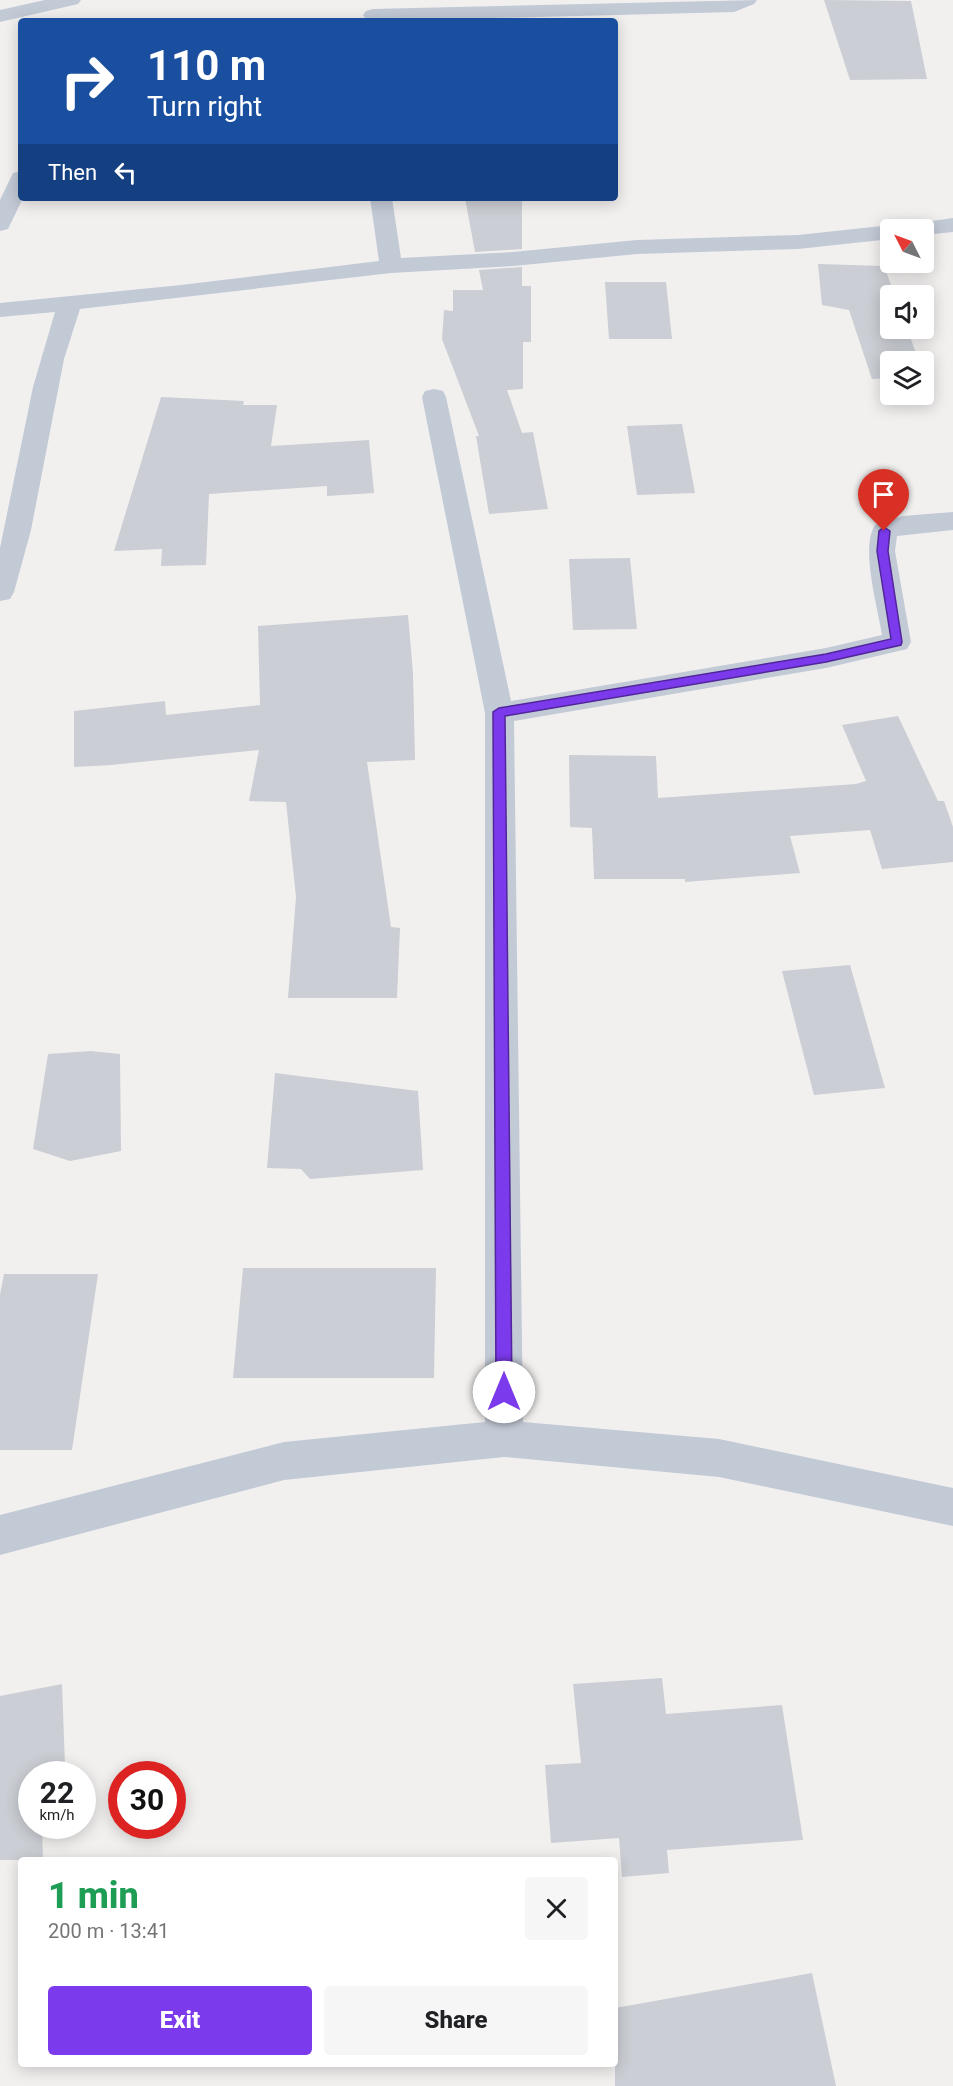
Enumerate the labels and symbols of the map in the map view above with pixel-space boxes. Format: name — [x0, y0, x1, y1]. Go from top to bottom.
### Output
north arrow — [880, 219, 934, 273]
pin — [858, 469, 909, 531]
position arrow — [472, 1360, 536, 1424]
speed limit sign: 30 — [108, 1761, 186, 1839]

